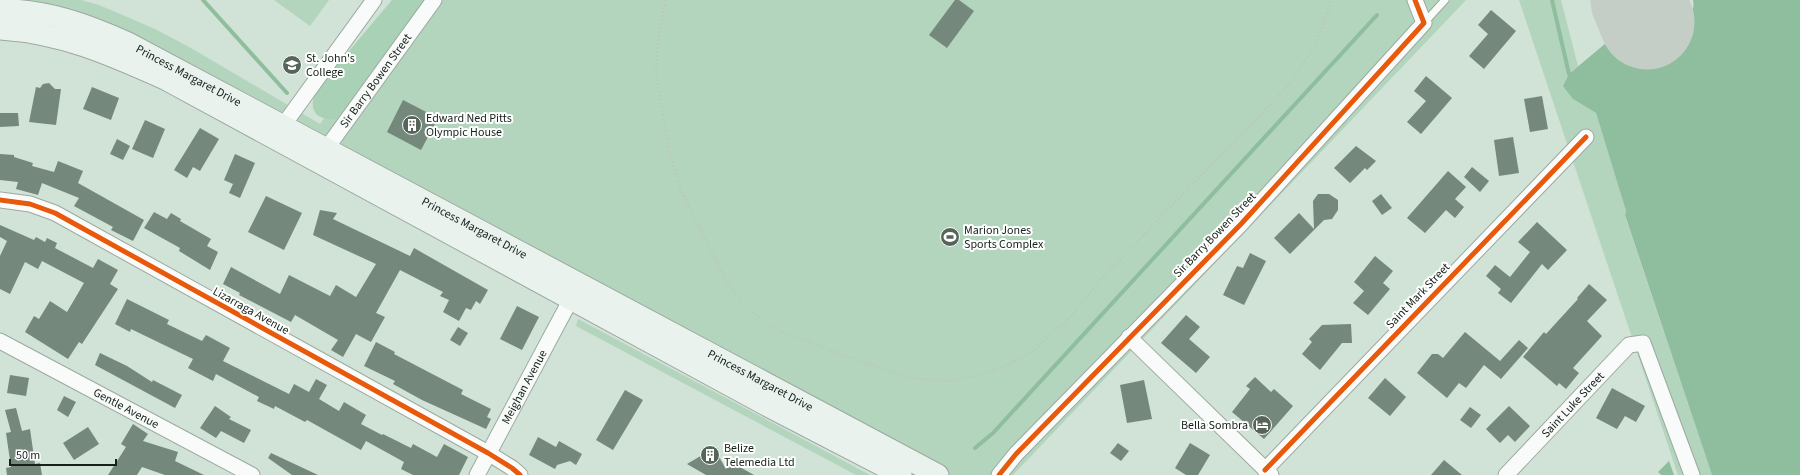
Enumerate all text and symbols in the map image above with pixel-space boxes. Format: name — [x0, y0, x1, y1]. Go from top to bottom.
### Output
street label: Sir Barry Bowen Street — [336, 30, 416, 131]
street label: Princess Margaret Drive — [133, 40, 244, 110]
place label: St. John's College — [306, 50, 355, 81]
school or university icon: St. John's College — [281, 54, 303, 76]
place label: Edward Ned Pitts Olympic House — [426, 110, 512, 141]
building icon: Edward Ned Pitts Olympic House — [401, 114, 423, 136]
street label: Sir Barry Bowen Street — [1170, 189, 1260, 281]
street label: Princess Margaret Drive — [419, 193, 530, 263]
place label: Marion Jones Sports Complex — [964, 222, 1044, 253]
sports icon: Marion Jones Sports Complex — [939, 226, 961, 248]
street label: Saint Mark Street — [1382, 259, 1454, 333]
street label: Lizarraga Avenue — [210, 283, 292, 339]
street label: Princess Margaret Drive — [705, 345, 816, 415]
street label: Meighan Avenue — [497, 346, 551, 427]
street label: Saint Luke Street — [1537, 368, 1608, 441]
street label: Gentle Avenue — [90, 384, 162, 433]
hotel icon: Bella Sombra — [1251, 414, 1273, 436]
place label: Bella Sombra — [1181, 417, 1248, 434]
place label: Belize Telemedia Ltd — [724, 440, 795, 471]
scale bar — [10, 441, 116, 467]
building icon: Belize Telemedia Ltd — [699, 444, 721, 466]
text: 50 m — [16, 447, 40, 464]

